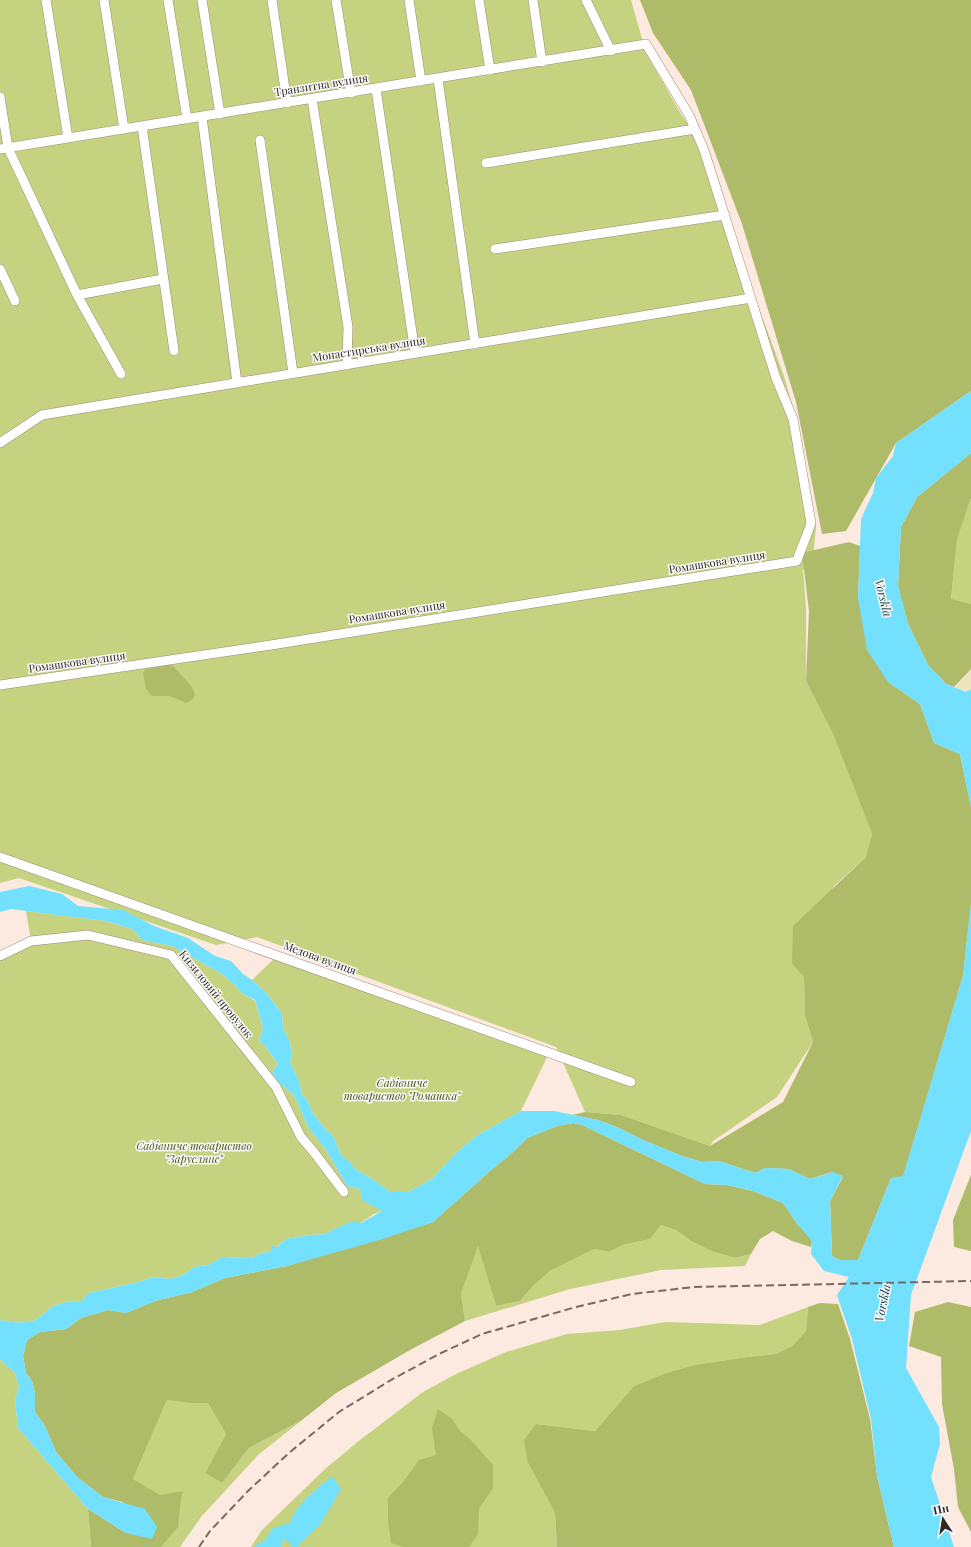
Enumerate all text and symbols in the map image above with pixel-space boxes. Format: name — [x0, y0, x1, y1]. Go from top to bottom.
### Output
street label: Транзитна вулиця — [273, 70, 369, 99]
street label: Монастирська вулиця — [311, 332, 426, 365]
street label: Ромашкова вулиця — [668, 546, 766, 577]
water label: Vorskla — [872, 577, 896, 618]
street label: Ромашкова вулиця — [348, 596, 446, 627]
street label: Ромашкова вулиця — [28, 647, 126, 676]
street label: Медова вулиця — [282, 937, 359, 978]
street label: Кизиловий провулок — [176, 947, 257, 1041]
park label: Садівниче товариство "Ромашка" — [344, 1075, 461, 1103]
park label: Садівниче товариство "Зарусляне" — [136, 1138, 252, 1166]
water label: Vorskla — [871, 1282, 894, 1323]
north arrow — [923, 1499, 963, 1539]
text: Пн — [932, 1500, 950, 1518]

